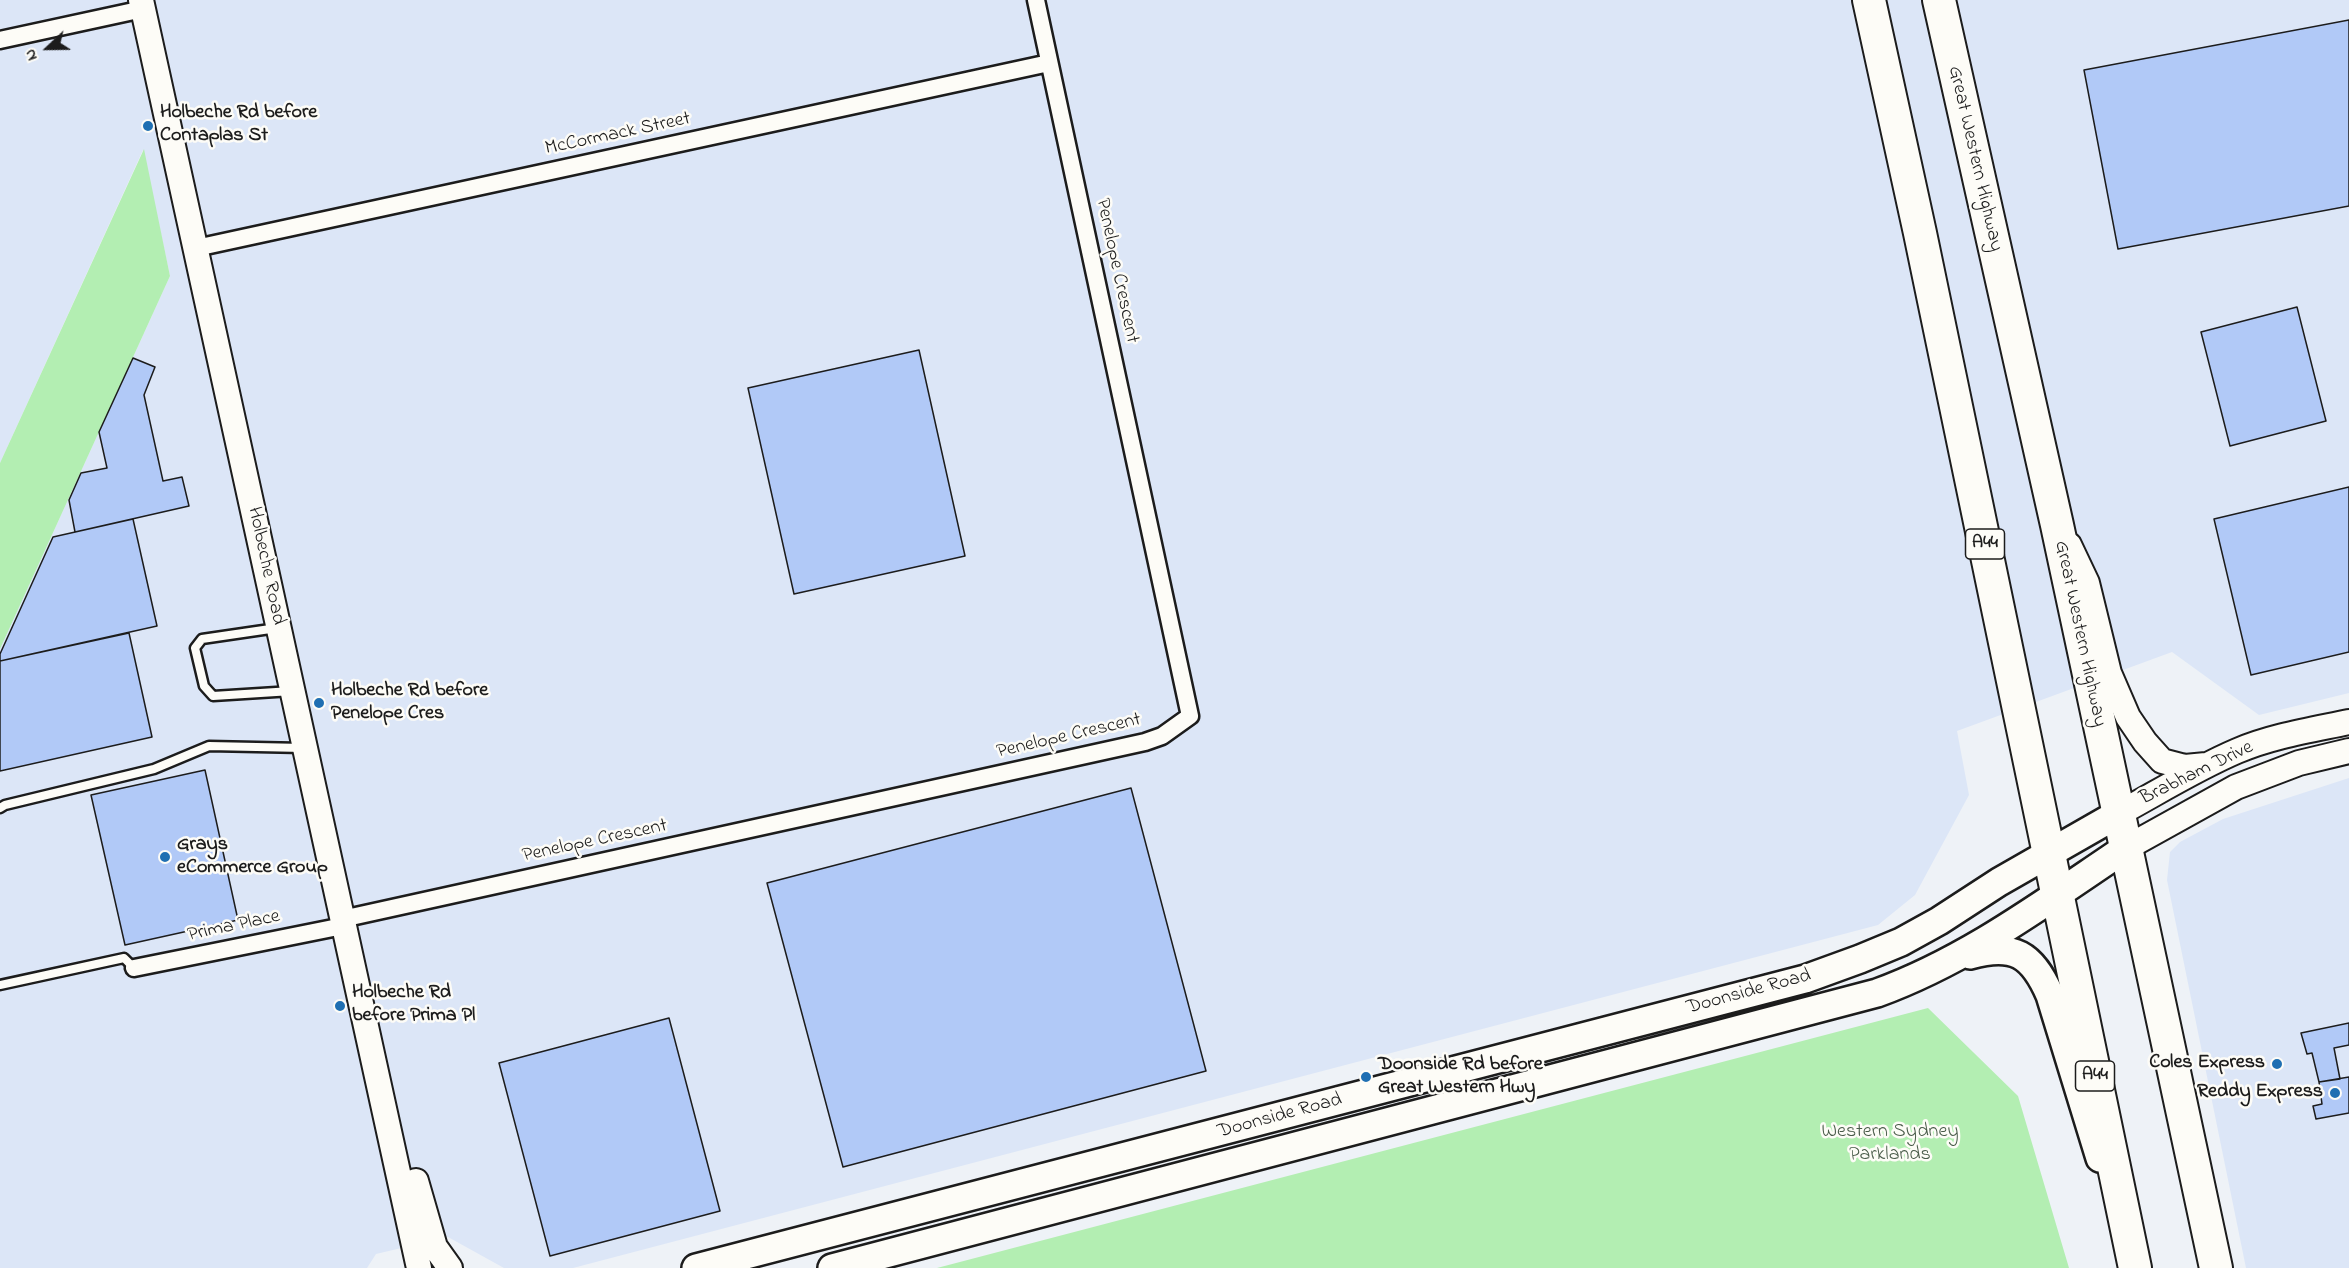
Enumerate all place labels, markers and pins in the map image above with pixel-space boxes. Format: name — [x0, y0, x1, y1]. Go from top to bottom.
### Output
place label: Holbeche Rd before Contaplas St — [160, 102, 317, 149]
marker: Holbeche Rd before Contaplas St — [141, 119, 155, 133]
place label: Holbeche Rd before Penelope Cres — [331, 680, 488, 727]
marker: Holbeche Rd before Penelope Cres — [312, 696, 326, 710]
place label: Grays eCommerce Group — [177, 834, 328, 881]
marker: Grays eCommerce Group — [158, 850, 172, 864]
place label: Holbeche Rd before Prima Pl — [352, 982, 475, 1029]
marker: Holbeche Rd before Prima Pl — [333, 999, 347, 1013]
place label: Coles Express — [2149, 1052, 2265, 1076]
place label: Doonside Rd before Great Western Hwy — [1378, 1054, 1543, 1101]
marker: Coles Express — [2270, 1057, 2284, 1071]
marker: Doonside Rd before Great Western Hwy — [1359, 1070, 1373, 1084]
place label: Reddy Express — [2197, 1081, 2323, 1105]
marker: Reddy Express — [2328, 1086, 2342, 1100]

